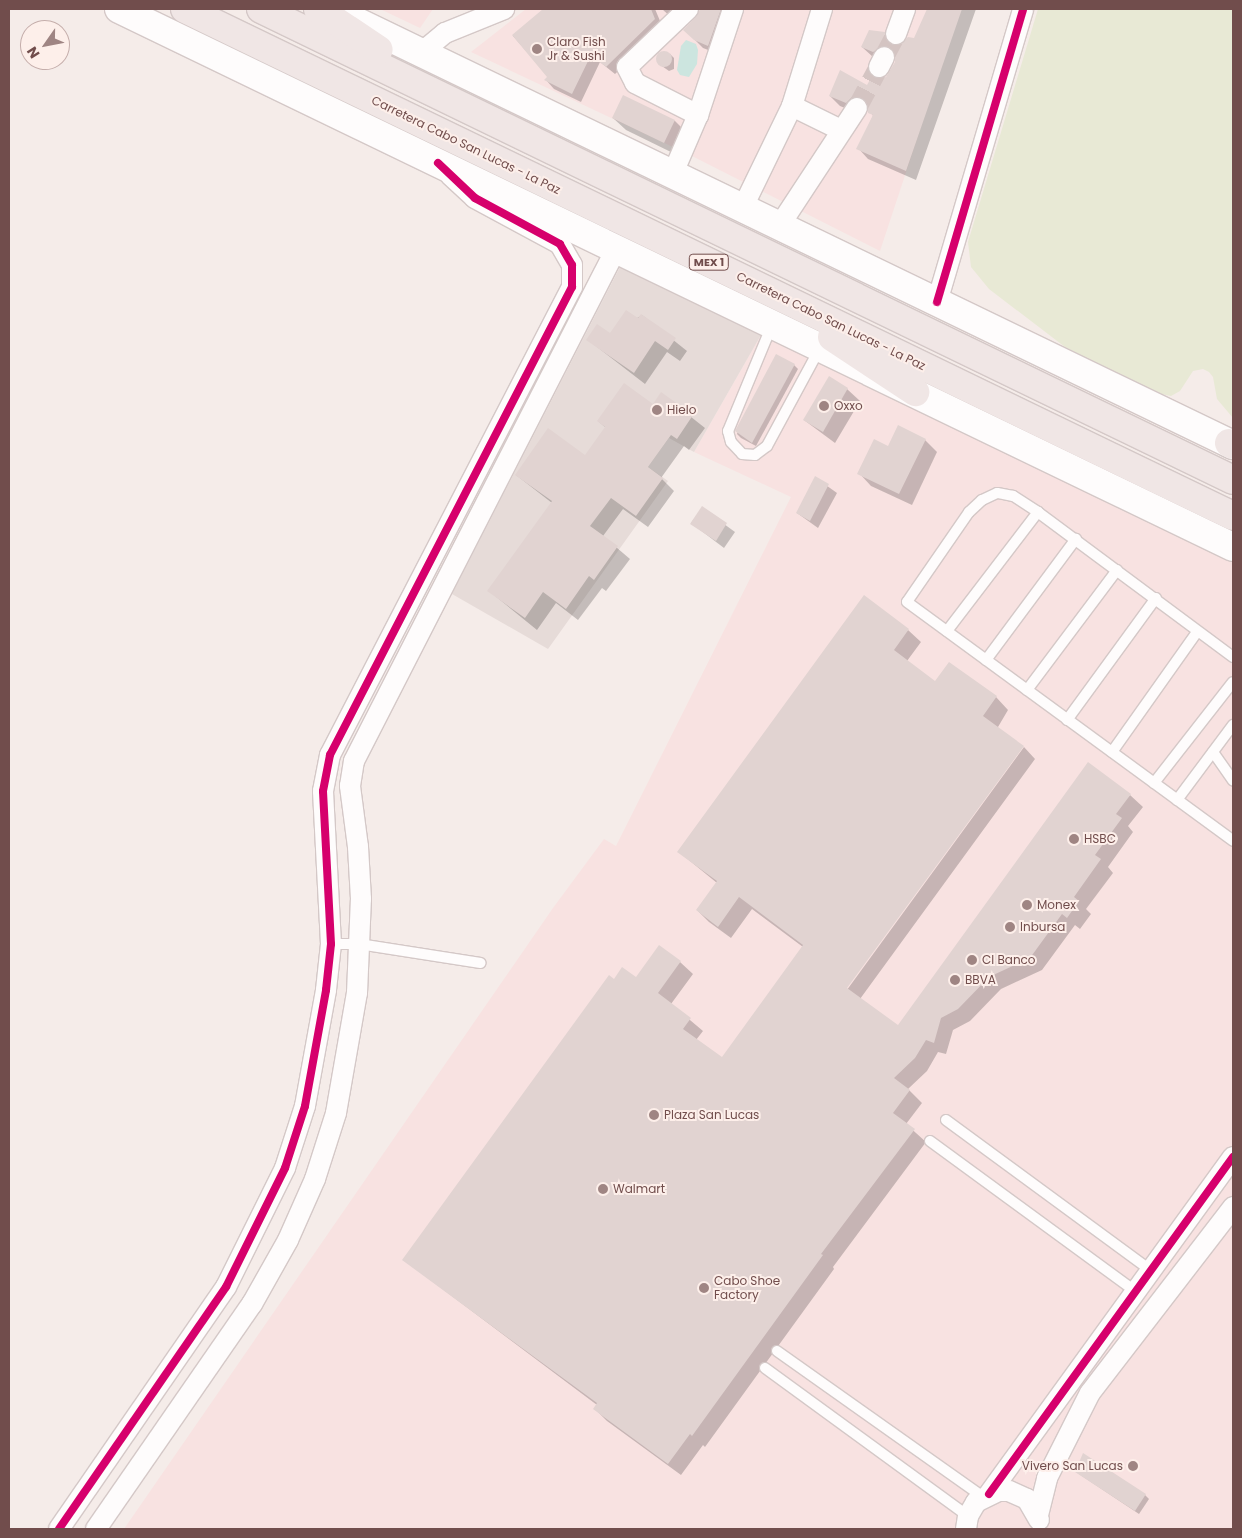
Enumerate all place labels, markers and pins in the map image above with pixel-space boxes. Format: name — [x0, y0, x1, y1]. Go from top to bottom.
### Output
place label: Claro Fish Jr & Sushi — [547, 35, 606, 63]
marker: Claro Fish Jr & Sushi — [531, 43, 543, 55]
place label: Oxxo — [834, 399, 863, 413]
marker: Oxxo — [818, 400, 830, 412]
place label: Hielo — [667, 403, 696, 417]
marker: Hielo — [651, 404, 663, 416]
place label: HSBC — [1084, 832, 1116, 846]
marker: HSBC — [1068, 833, 1080, 845]
place label: Monex — [1037, 898, 1076, 912]
marker: Monex — [1021, 899, 1033, 911]
place label: Inbursa — [1020, 920, 1065, 934]
marker: Inbursa — [1004, 921, 1016, 933]
place label: CI Banco — [982, 953, 1036, 967]
marker: CI Banco — [966, 954, 978, 966]
place label: BBVA — [965, 973, 996, 987]
marker: BBVA — [949, 974, 961, 986]
place label: Plaza San Lucas — [664, 1108, 759, 1122]
marker: Plaza San Lucas — [648, 1109, 660, 1121]
place label: Walmart — [613, 1182, 665, 1196]
marker: Walmart — [597, 1183, 609, 1195]
place label: Cabo Shoe Factory — [714, 1274, 780, 1302]
marker: Cabo Shoe Factory — [698, 1282, 710, 1294]
place label: Vivero San Lucas — [1022, 1459, 1123, 1473]
marker: Vivero San Lucas — [1127, 1460, 1139, 1472]

